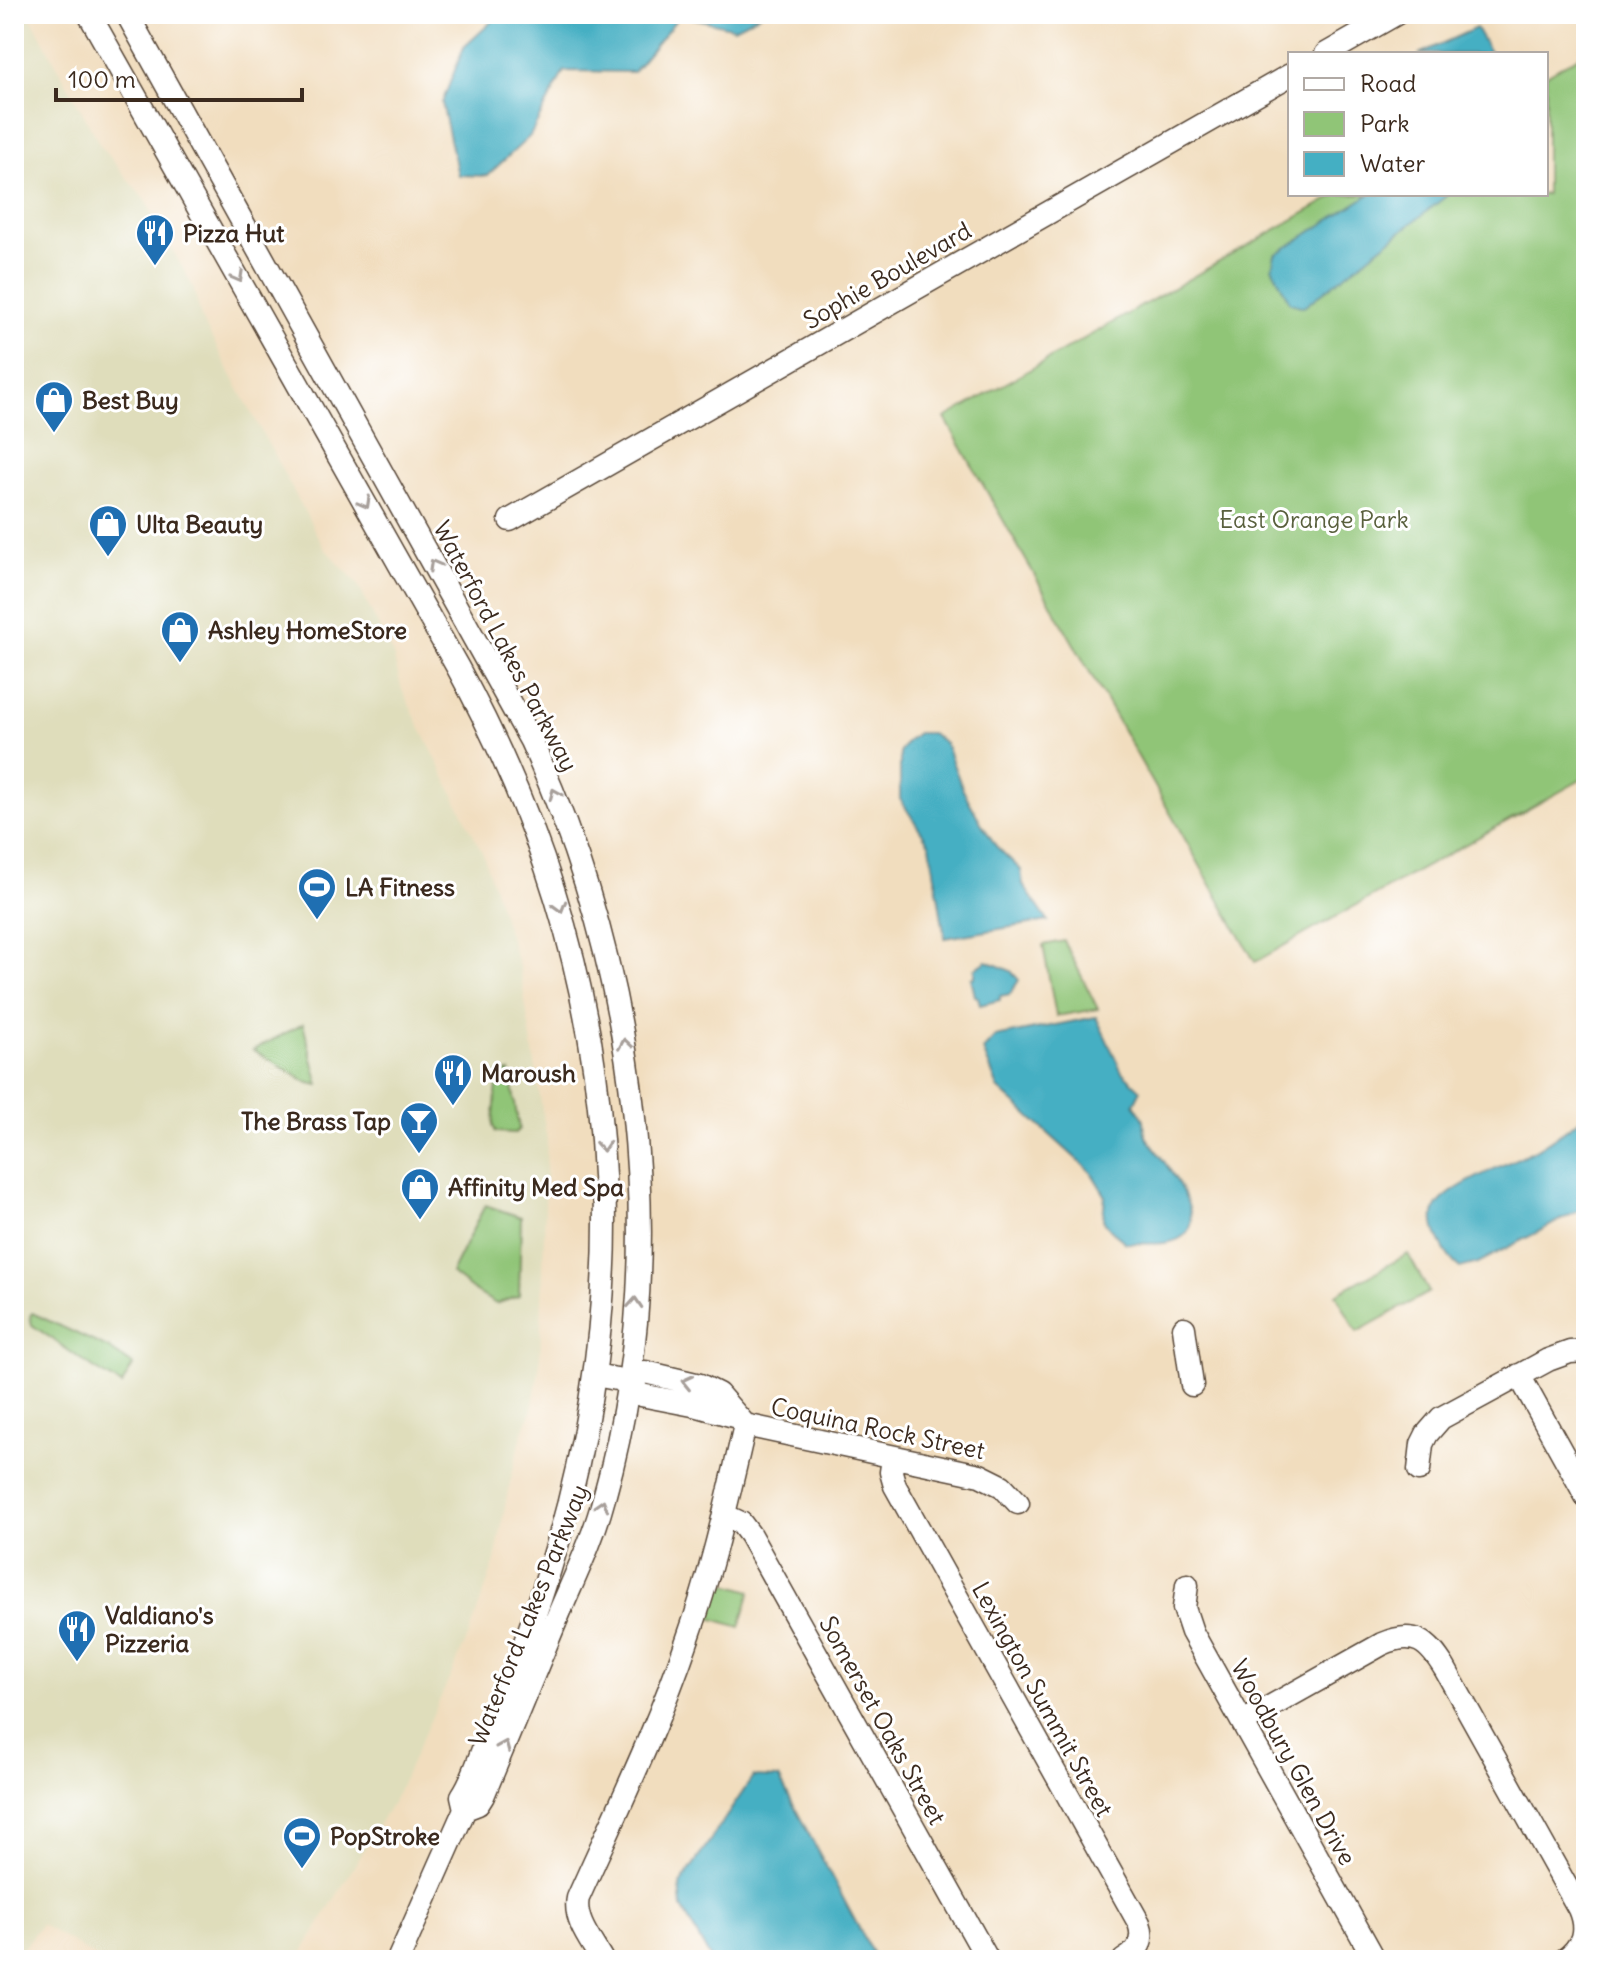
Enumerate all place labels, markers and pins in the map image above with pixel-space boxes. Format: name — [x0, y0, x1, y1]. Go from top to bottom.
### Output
restaurant icon: Pizza Hut — [134, 212, 176, 267]
place label: Pizza Hut — [183, 218, 285, 248]
shop icon: Best Buy — [33, 379, 75, 434]
place label: Best Buy — [82, 385, 179, 415]
shop icon: Ulta Beauty — [87, 503, 129, 558]
place label: Ulta Beauty — [136, 509, 263, 539]
shop icon: Ashley HomeStore — [159, 609, 201, 664]
place label: Ashley HomeStore — [208, 615, 407, 645]
sports icon: LA Fitness — [296, 866, 338, 921]
place label: LA Fitness — [345, 872, 455, 902]
restaurant icon: Maroush — [432, 1052, 474, 1107]
place label: Maroush — [481, 1058, 576, 1088]
bar icon: The Brass Tap — [398, 1100, 440, 1155]
place label: The Brass Tap — [241, 1106, 391, 1136]
shop icon: Affinity Med Spa — [399, 1166, 441, 1221]
place label: Affinity Med Spa — [448, 1172, 624, 1202]
place label: Valdiano's Pizzeria — [105, 1600, 214, 1658]
restaurant icon: Valdiano's Pizzeria — [56, 1608, 98, 1663]
sports icon: PopStroke — [281, 1815, 323, 1870]
place label: PopStroke — [330, 1821, 440, 1851]

